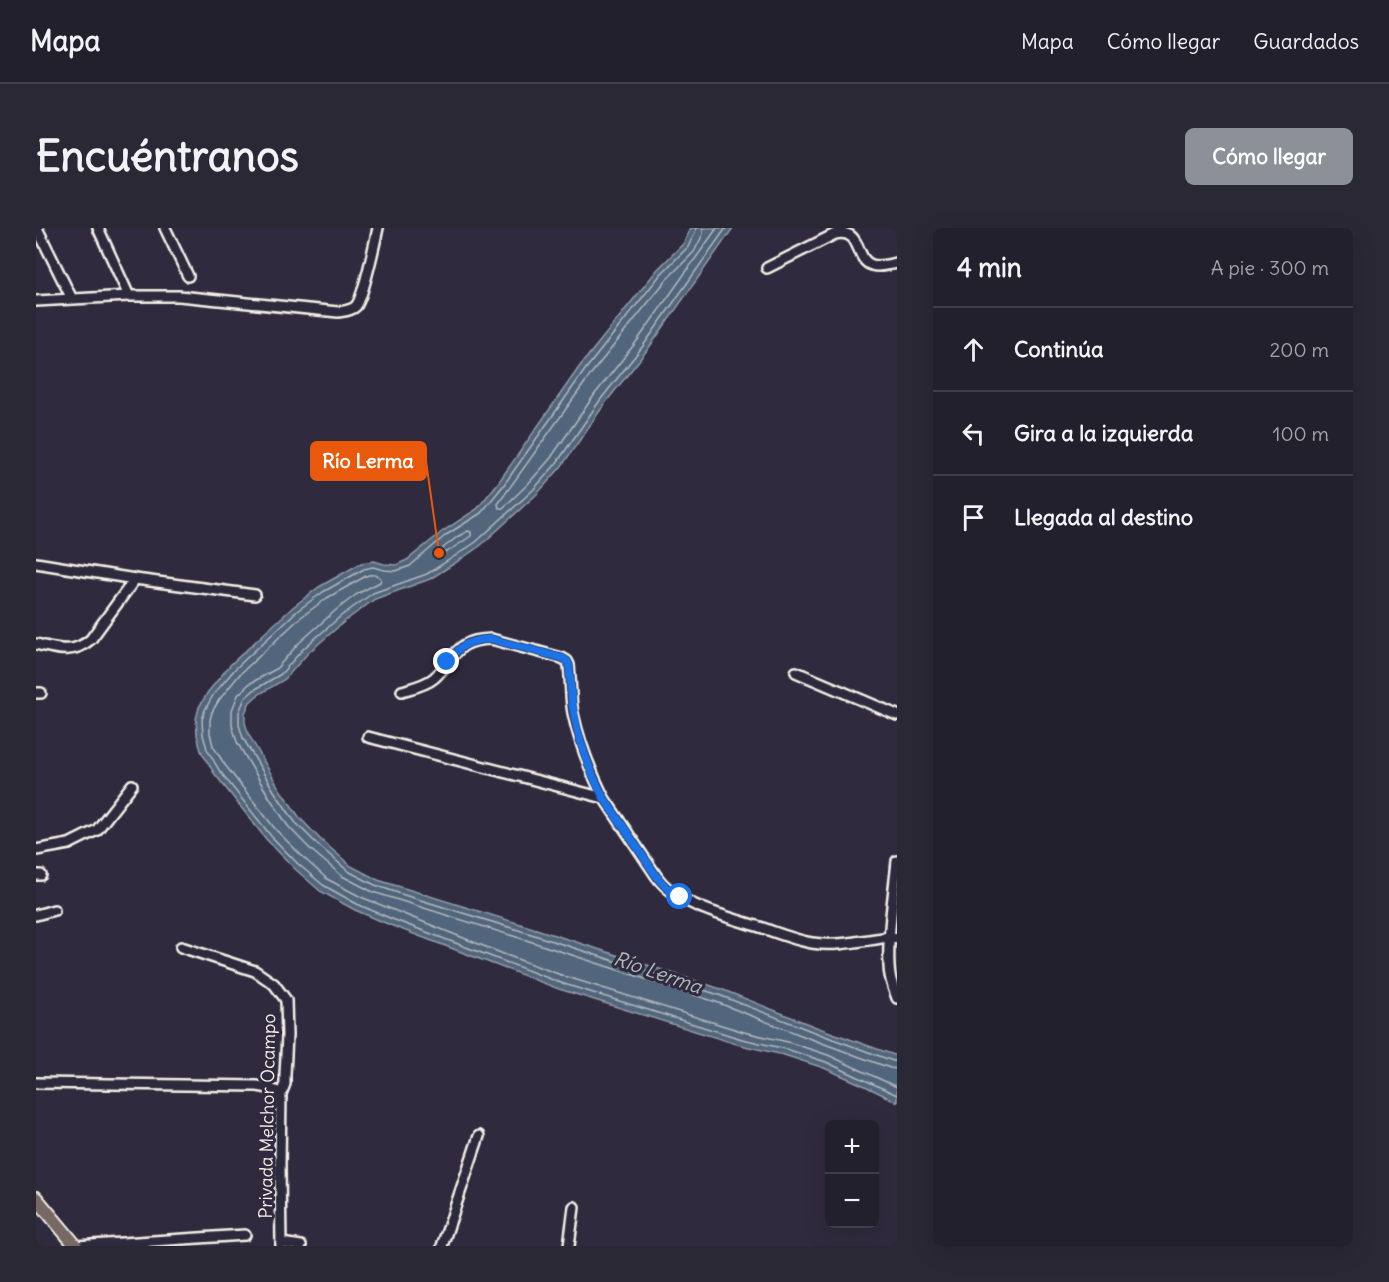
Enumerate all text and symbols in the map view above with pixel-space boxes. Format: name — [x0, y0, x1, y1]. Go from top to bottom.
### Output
text: Mapa — [30, 23, 100, 59]
text: Mapa — [1021, 28, 1074, 55]
text: Cómo llegar — [1107, 28, 1220, 55]
text: Guardados — [1253, 28, 1359, 55]
button: Cómo llegar — [1185, 128, 1353, 185]
text: Encuéntranos — [36, 130, 299, 182]
text: 4 min — [957, 251, 1022, 284]
text: A pie · 300 m — [1211, 255, 1329, 280]
icon: ahead — [957, 333, 990, 366]
text: Continúa — [1014, 335, 1103, 363]
text: 200 m — [1269, 337, 1329, 362]
icon: left — [957, 417, 990, 450]
text: Gira a la izquierda — [1014, 419, 1193, 447]
text: 100 m — [1272, 421, 1329, 446]
callout: Río Lerma — [311, 442, 426, 480]
text: Río Lerma — [322, 448, 414, 473]
icon: arrive — [957, 501, 990, 534]
text: Llegada al destino — [1014, 503, 1193, 531]
route end — [433, 648, 459, 674]
route start — [666, 883, 692, 909]
water label: Río Lerma — [611, 945, 707, 999]
street label: Privada Melchor Ocampo — [254, 1013, 280, 1219]
map controls — [825, 1120, 879, 1228]
button: + — [825, 1120, 879, 1174]
button: − — [825, 1174, 879, 1228]

